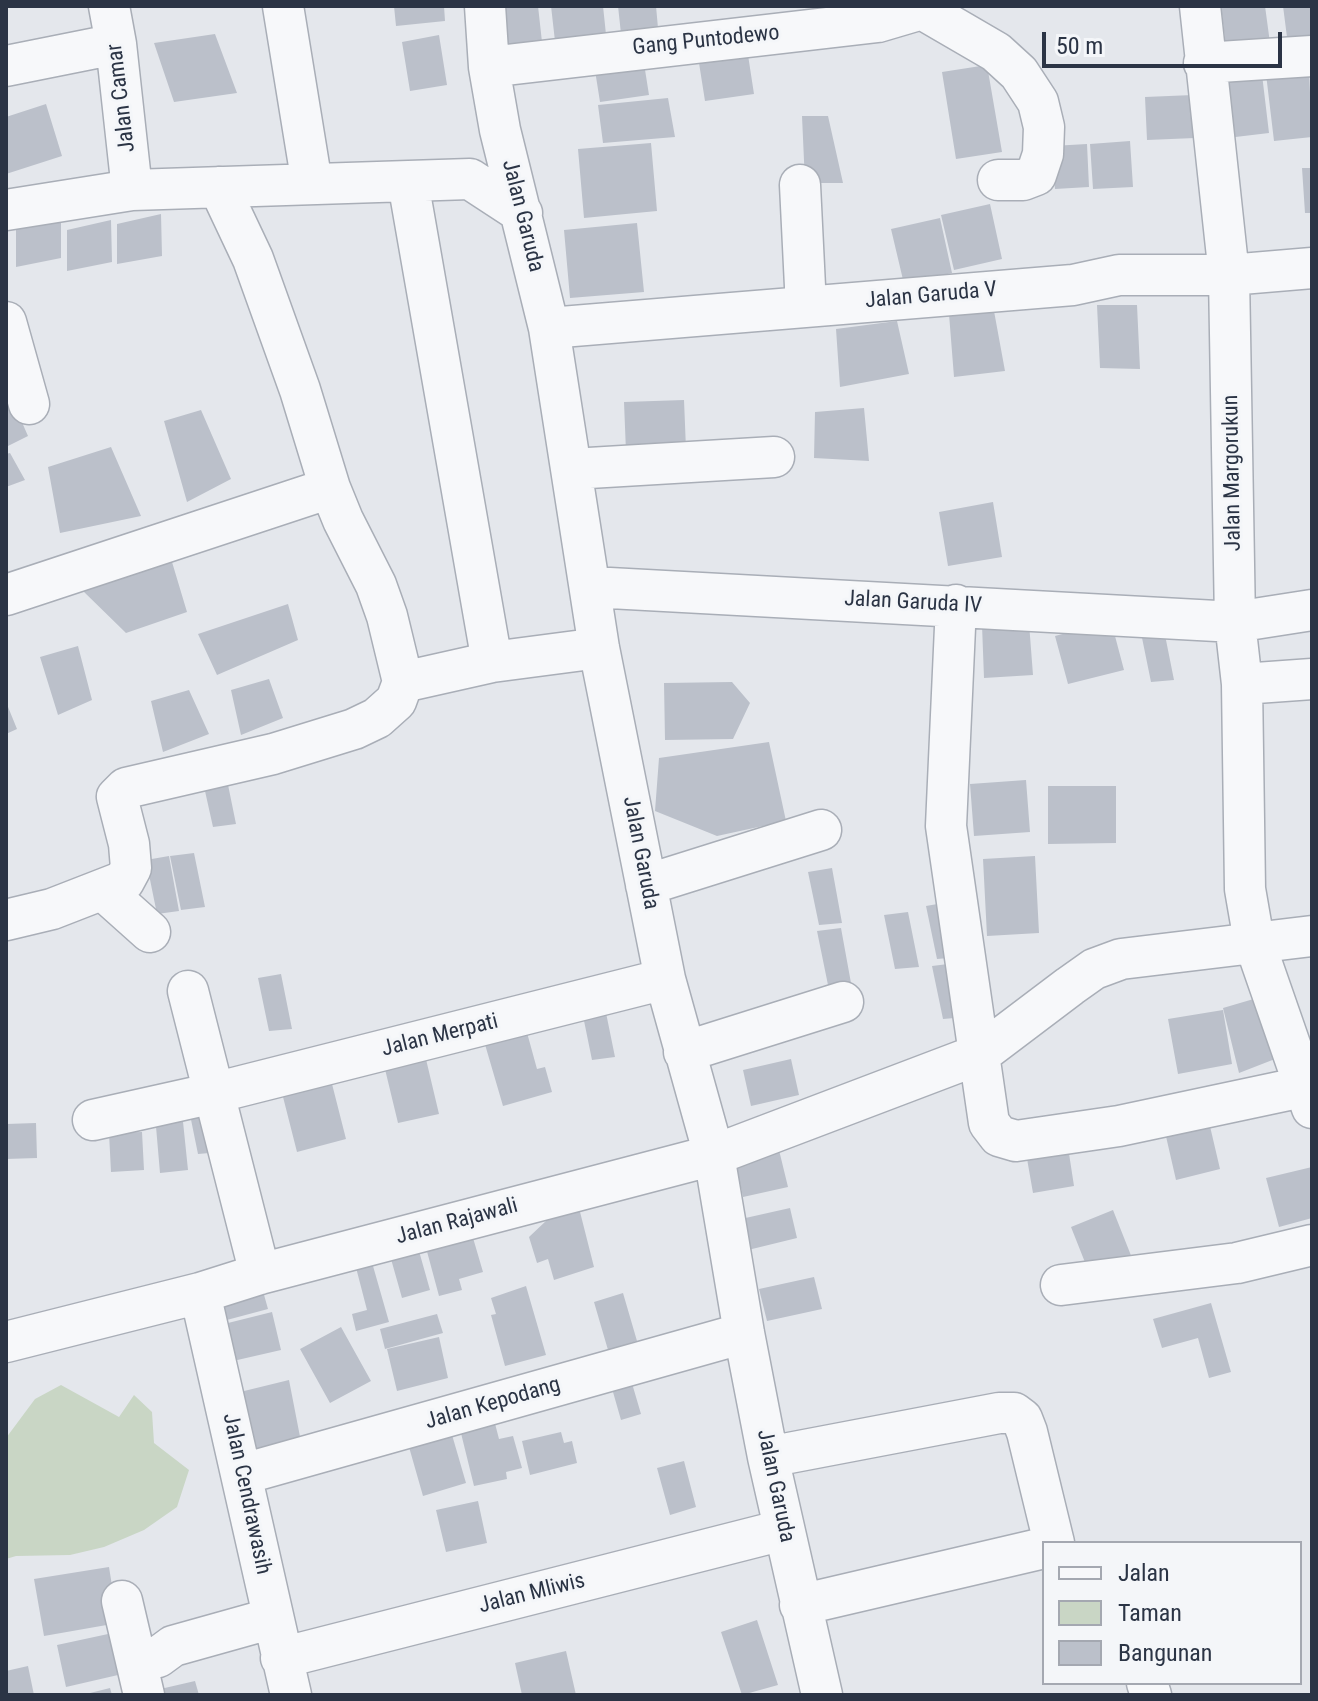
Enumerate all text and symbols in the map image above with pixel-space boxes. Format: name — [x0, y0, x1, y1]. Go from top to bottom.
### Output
scale bar — [1046, 16, 1286, 66]
street label: Gang Puntodewo — [631, 20, 781, 62]
text: 50 m — [1056, 32, 1103, 60]
street label: Jalan Camar — [102, 42, 142, 154]
street label: Jalan Garuda — [495, 157, 549, 275]
street label: Jalan Garuda V — [864, 277, 998, 315]
street label: Jalan Margorukun — [1218, 395, 1248, 551]
street label: Jalan Garuda IV — [844, 586, 982, 620]
street label: Jalan Garuda — [616, 794, 664, 912]
street label: Jalan Merpati — [379, 1009, 501, 1063]
street label: Jalan Rajawali — [393, 1193, 521, 1251]
street label: Jalan Kepodang — [422, 1372, 564, 1436]
street label: Jalan Cendrawasih — [216, 1411, 276, 1577]
street label: Jalan Garuda — [750, 1427, 800, 1545]
legend — [1042, 1541, 1302, 1685]
text: Jalan — [1118, 1559, 1170, 1587]
street label: Jalan Mliwis — [476, 1568, 588, 1620]
text: Taman — [1118, 1599, 1182, 1627]
text: Bangunan — [1118, 1639, 1212, 1667]

